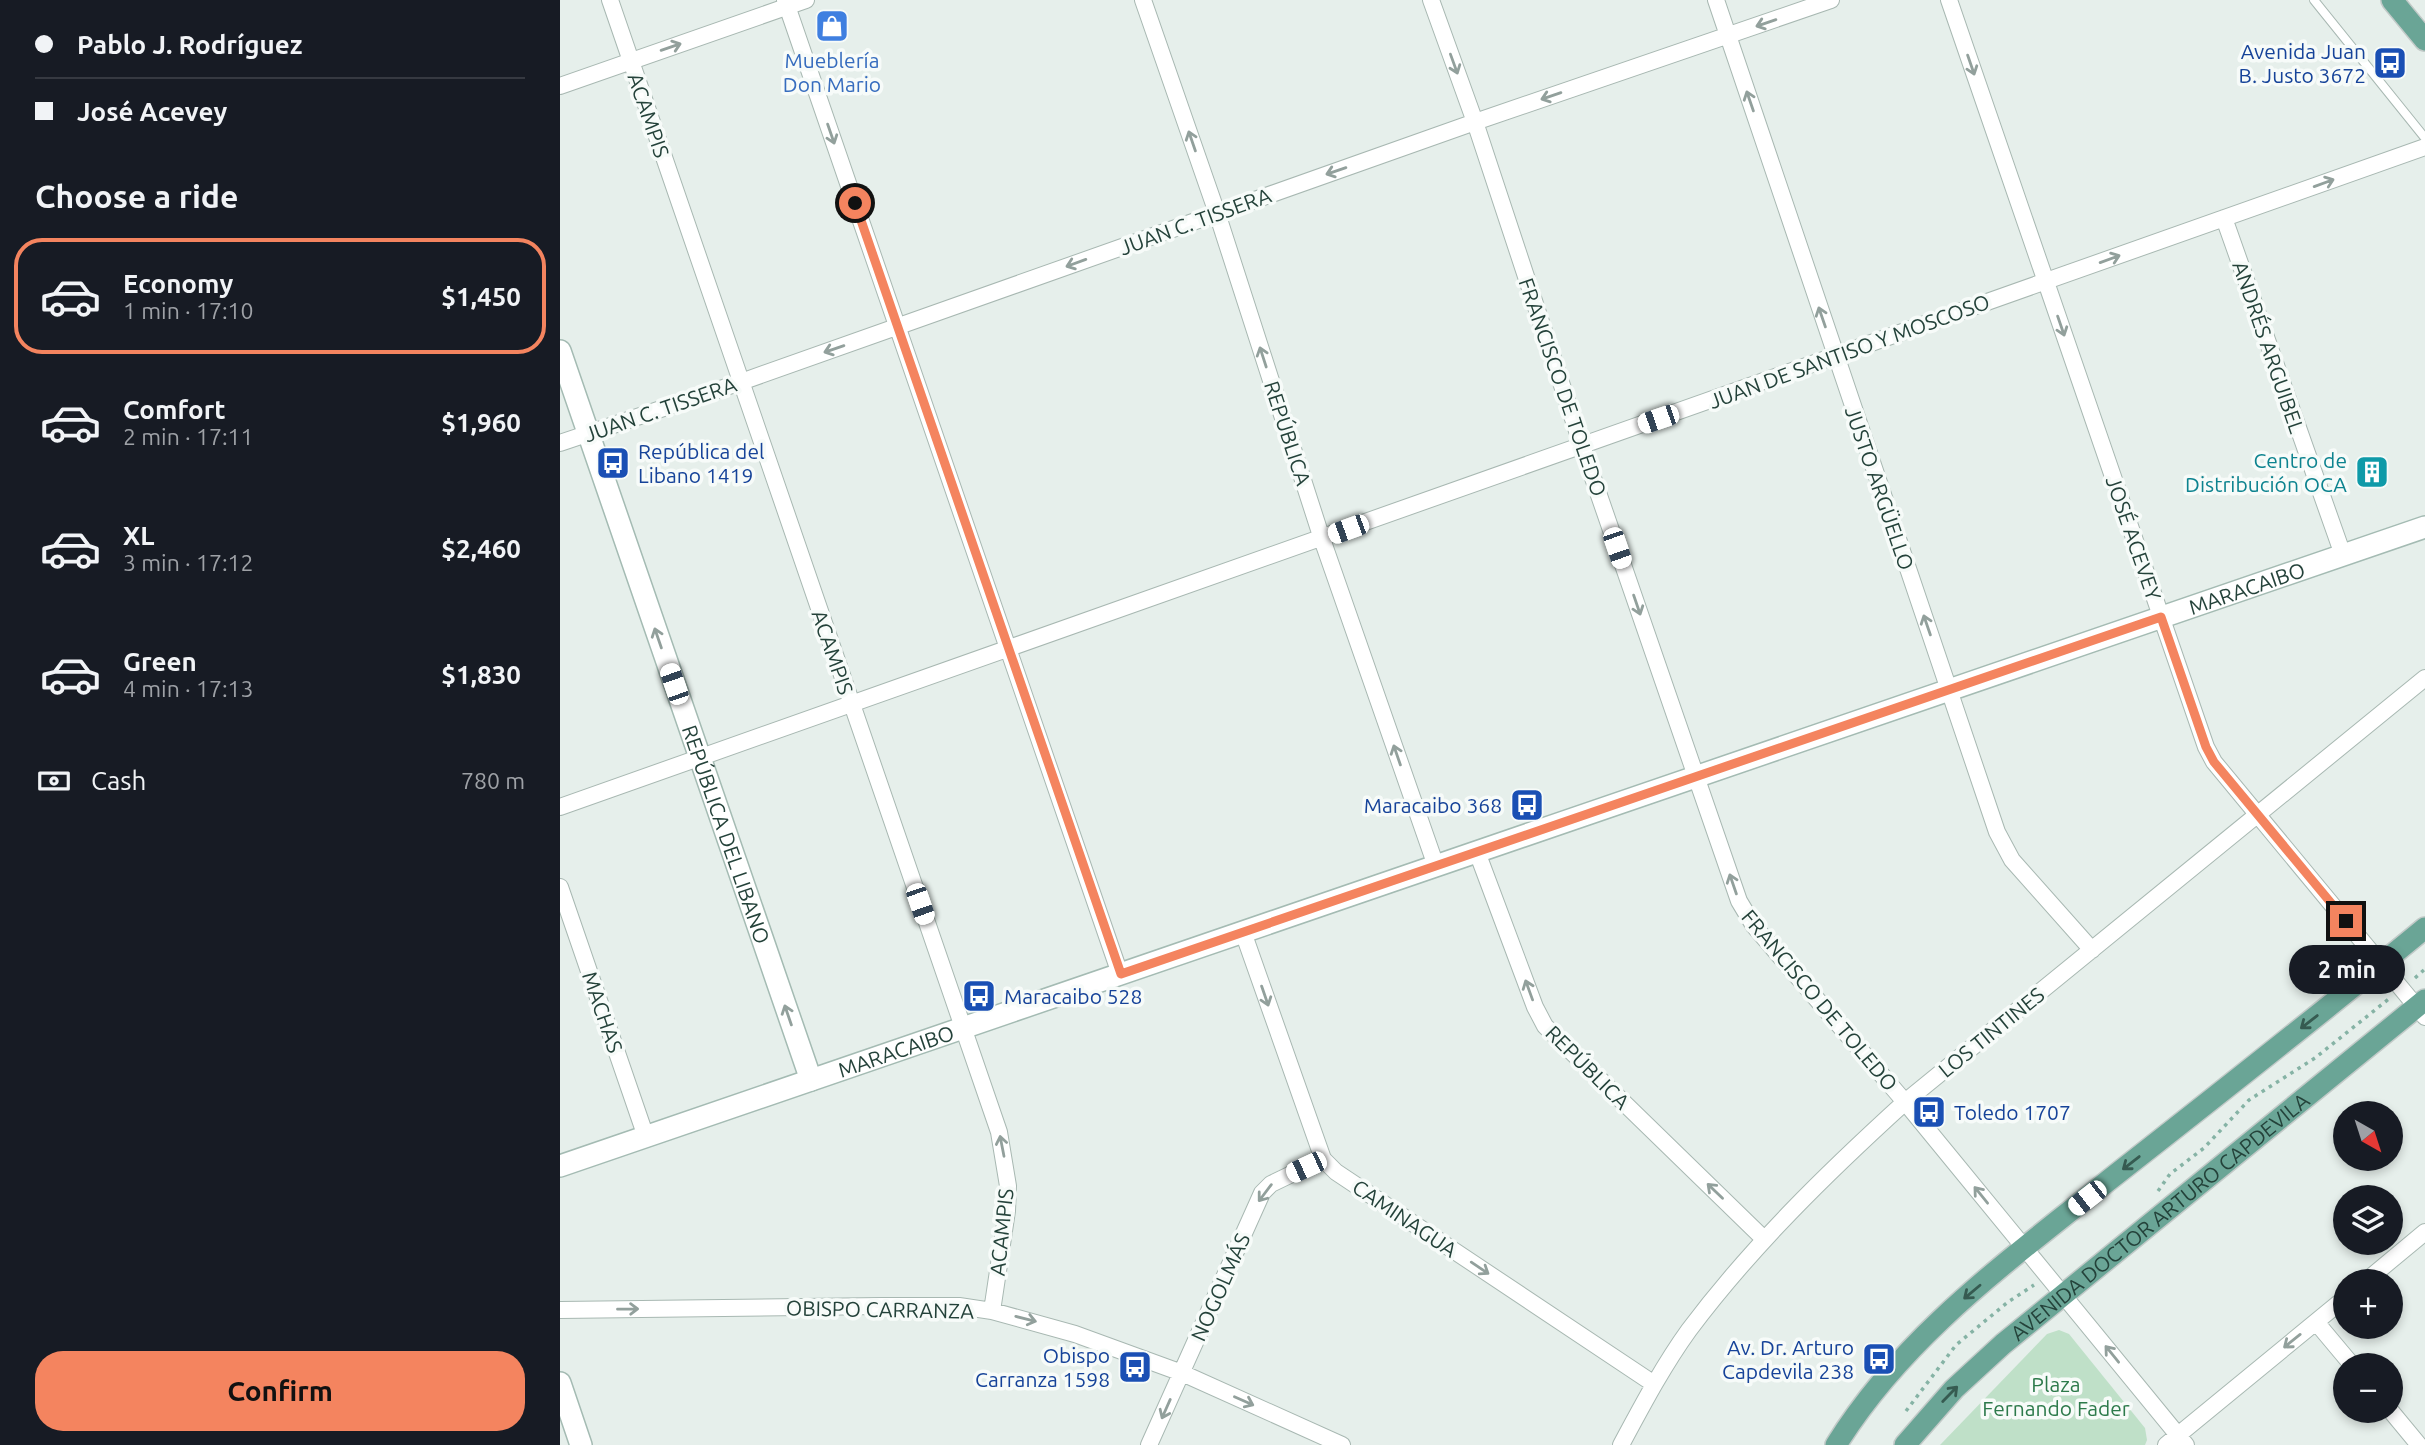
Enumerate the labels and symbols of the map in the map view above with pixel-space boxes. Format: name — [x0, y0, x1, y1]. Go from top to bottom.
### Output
shop icon: Mueblería Don Mario — [813, 7, 851, 45]
one-way arrow — [1756, 18, 1778, 30]
place label: Avenida Juan B. Justo 3672 — [2239, 39, 2366, 87]
one-way arrow — [659, 40, 681, 52]
bus stop icon: Avenida Juan B. Justo 3672 — [2371, 44, 2409, 82]
place label: Mueblería Don Mario — [783, 48, 881, 96]
one-way arrow — [1449, 53, 1461, 75]
one-way arrow — [1966, 53, 1978, 75]
street label: ACAMPIS — [623, 70, 675, 160]
one-way arrow — [1540, 90, 1562, 103]
one-way arrow — [1743, 91, 1755, 113]
one-way arrow — [825, 123, 838, 145]
one-way arrow — [1185, 130, 1197, 152]
one-way arrow — [1326, 166, 1348, 178]
one-way arrow — [2313, 176, 2335, 188]
street label: JUAN C. TISSERA — [1116, 182, 1274, 260]
route start — [839, 187, 871, 219]
one-way arrow — [2098, 252, 2120, 264]
one-way arrow — [1065, 258, 1087, 270]
street label: ANDRÉS ARGUIBEL — [2228, 258, 2310, 436]
street label: FRANCISCO DE TOLEDO — [1514, 275, 1612, 499]
street label: JUAN DE SANTISO Y MOSCOSO — [1705, 289, 1993, 413]
one-way arrow — [1815, 306, 1828, 328]
one-way arrow — [2056, 315, 2068, 337]
one-way arrow — [823, 344, 845, 356]
one-way arrow — [1256, 346, 1269, 368]
street label: JUAN C. TISSERA — [581, 372, 740, 446]
street label: REPÚBLICA — [1260, 378, 1316, 488]
car — [1635, 402, 1682, 436]
street label: JUSTO ARGÜELLO — [1841, 403, 1919, 573]
place label: República del Libano 1419 — [638, 439, 764, 487]
bus stop icon: República del Libano 1419 — [594, 444, 632, 482]
place label: Centro de Distribución OCA — [2185, 448, 2347, 496]
building icon: Centro de Distribución OCA — [2353, 453, 2391, 491]
street label: JOSÉ ACEVEY — [2102, 473, 2166, 603]
car — [1325, 512, 1372, 546]
car — [1601, 525, 1634, 571]
street label: MARACAIBO — [2186, 557, 2308, 619]
one-way arrow — [1632, 593, 1644, 615]
street label: ACAMPIS — [807, 607, 859, 697]
one-way arrow — [1920, 615, 1932, 637]
one-way arrow — [651, 628, 664, 650]
car — [658, 661, 691, 707]
street label: REPÚBLICA DEL LIBANO — [678, 722, 775, 947]
one-way arrow — [1390, 744, 1403, 766]
bus stop icon: Maracaibo 368 — [1508, 786, 1546, 824]
place label: Maracaibo 368 — [1364, 793, 1502, 817]
one-way arrow — [1726, 874, 1738, 896]
car — [904, 881, 937, 927]
street label: FRANCISCO DE TOLEDO — [1737, 905, 1903, 1095]
route end — [2330, 905, 2362, 937]
callout: 2 min — [2288, 946, 2404, 995]
street label: MACHAS — [578, 968, 628, 1056]
bus stop icon: Maracaibo 528 — [960, 977, 998, 1015]
one-way arrow — [1522, 980, 1534, 1002]
street label: LOS TINTINES — [1933, 982, 2049, 1082]
place label: Maracaibo 528 — [1004, 984, 1142, 1008]
one-way arrow — [1260, 985, 1273, 1007]
one-way arrow — [781, 1005, 793, 1027]
one-way arrow — [2300, 1014, 2319, 1029]
street label: MARACAIBO — [835, 1020, 957, 1082]
street label: REPÚBLICA — [1541, 1020, 1635, 1114]
street label: AVENIDA DOCTOR ARTURO CAPDEVILA — [2006, 1087, 2314, 1345]
bus stop icon: Toledo 1707 — [1910, 1093, 1948, 1131]
place label: Toledo 1707 — [1954, 1100, 2071, 1124]
north arrow — [2333, 1101, 2403, 1171]
one-way arrow — [995, 1135, 1009, 1158]
car — [1283, 1149, 1330, 1185]
one-way arrow — [2122, 1156, 2140, 1171]
street label: CAMINAGUA — [1348, 1174, 1462, 1262]
car — [2064, 1177, 2111, 1219]
one-way arrow — [1258, 1183, 1273, 1202]
one-way arrow — [1707, 1183, 1724, 1200]
street label: ACAMPIS — [984, 1187, 1018, 1277]
one-way arrow — [1973, 1187, 1989, 1205]
street label: NOGOLMÁS — [1186, 1229, 1254, 1345]
one-way arrow — [1470, 1260, 1489, 1275]
one-way arrow — [1963, 1284, 1981, 1300]
street label: OBISPO CARRANZA — [786, 1295, 975, 1323]
one-way arrow — [616, 1303, 639, 1316]
one-way arrow — [1014, 1313, 1037, 1327]
one-way arrow — [2284, 1334, 2302, 1349]
place label: Av. Dr. Arturo Capdevila 238 — [1722, 1335, 1854, 1383]
bus stop icon: Av. Dr. Arturo Capdevila 238 — [1860, 1340, 1898, 1378]
place label: Obispo Carranza 1598 — [975, 1343, 1110, 1391]
one-way arrow — [2105, 1345, 2120, 1363]
bus stop icon: Obispo Carranza 1598 — [1116, 1348, 1154, 1386]
park label: Plaza Fernando Fader — [1982, 1372, 2130, 1420]
one-way arrow — [1942, 1385, 1959, 1402]
one-way arrow — [1233, 1395, 1254, 1408]
one-way arrow — [1159, 1398, 1172, 1419]

